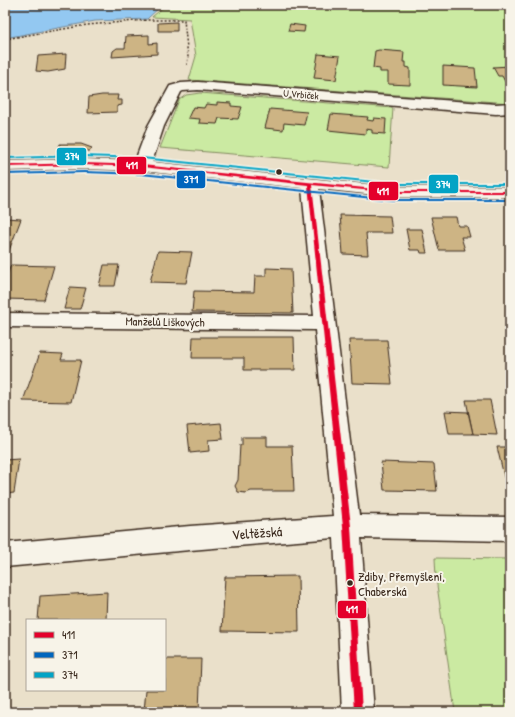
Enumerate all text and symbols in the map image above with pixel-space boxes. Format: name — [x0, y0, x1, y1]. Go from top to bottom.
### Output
street label: U Vrbiček — [283, 86, 319, 103]
line badge: 374 — [56, 147, 87, 166]
text: 374 — [65, 149, 79, 163]
line badge: 411 — [116, 156, 147, 175]
text: 411 — [126, 158, 138, 172]
unlabelled marker — [274, 167, 284, 177]
line badge: 371 — [176, 170, 206, 189]
text: 371 — [184, 172, 198, 186]
line badge: 374 — [428, 174, 459, 194]
text: 374 — [436, 177, 450, 191]
line badge: 411 — [368, 181, 399, 201]
text: 411 — [377, 184, 389, 198]
street label: Manželů Liškových — [125, 312, 205, 331]
street label: Veltěžská — [231, 521, 283, 544]
place label: Zdiby, Přemyšlení, Chaberská — [358, 567, 445, 600]
marker: Zdiby, Přemyšlení, Chaberská — [345, 578, 355, 588]
line badge: 411 — [337, 600, 367, 619]
text: 411 — [346, 602, 358, 616]
legend — [26, 619, 166, 691]
text: 411 — [62, 626, 75, 643]
text: 371 — [62, 646, 78, 663]
text: 374 — [62, 666, 78, 683]

